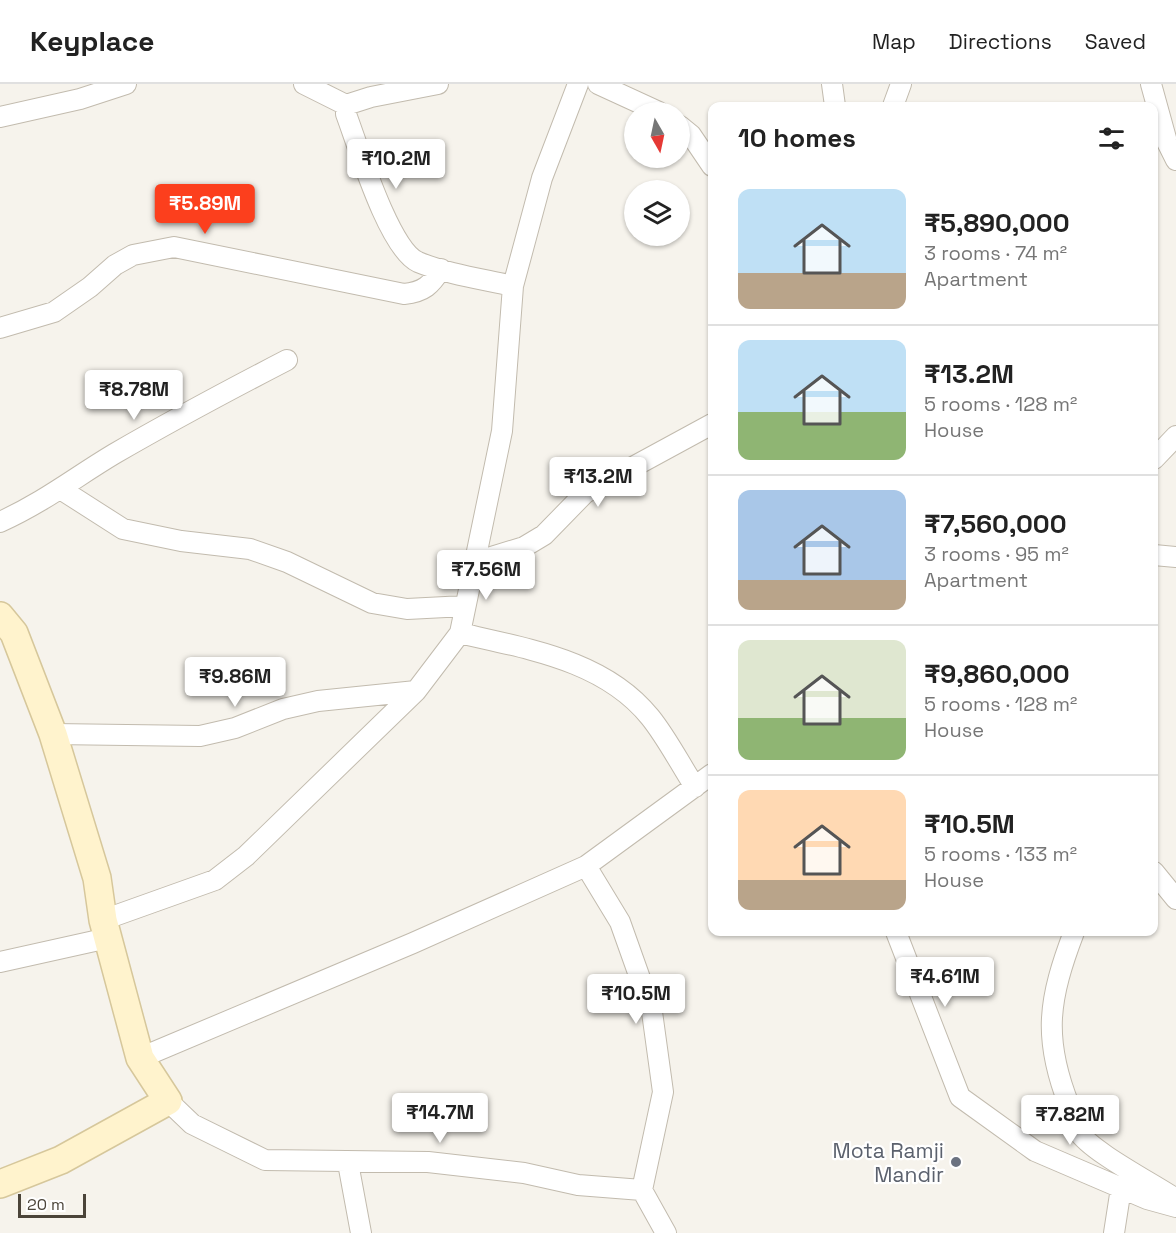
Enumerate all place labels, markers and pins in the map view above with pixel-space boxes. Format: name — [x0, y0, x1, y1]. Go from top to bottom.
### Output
pin: ₹10.2M — [347, 139, 445, 190]
pin: ₹5.89M — [156, 184, 254, 235]
pin: ₹8.78M — [85, 370, 183, 421]
pin: ₹13.2M — [549, 457, 647, 508]
pin: ₹7.56M — [437, 550, 535, 601]
pin: ₹9.86M — [186, 657, 284, 708]
pin: ₹4.61M — [896, 957, 994, 1008]
pin: ₹10.5M — [587, 974, 685, 1025]
pin: ₹14.7M — [391, 1093, 489, 1144]
pin: ₹7.82M — [1021, 1095, 1119, 1146]
place label: Mota Ramji Mandir — [832, 1137, 944, 1188]
marker: Mota Ramji Mandir — [949, 1155, 963, 1169]

